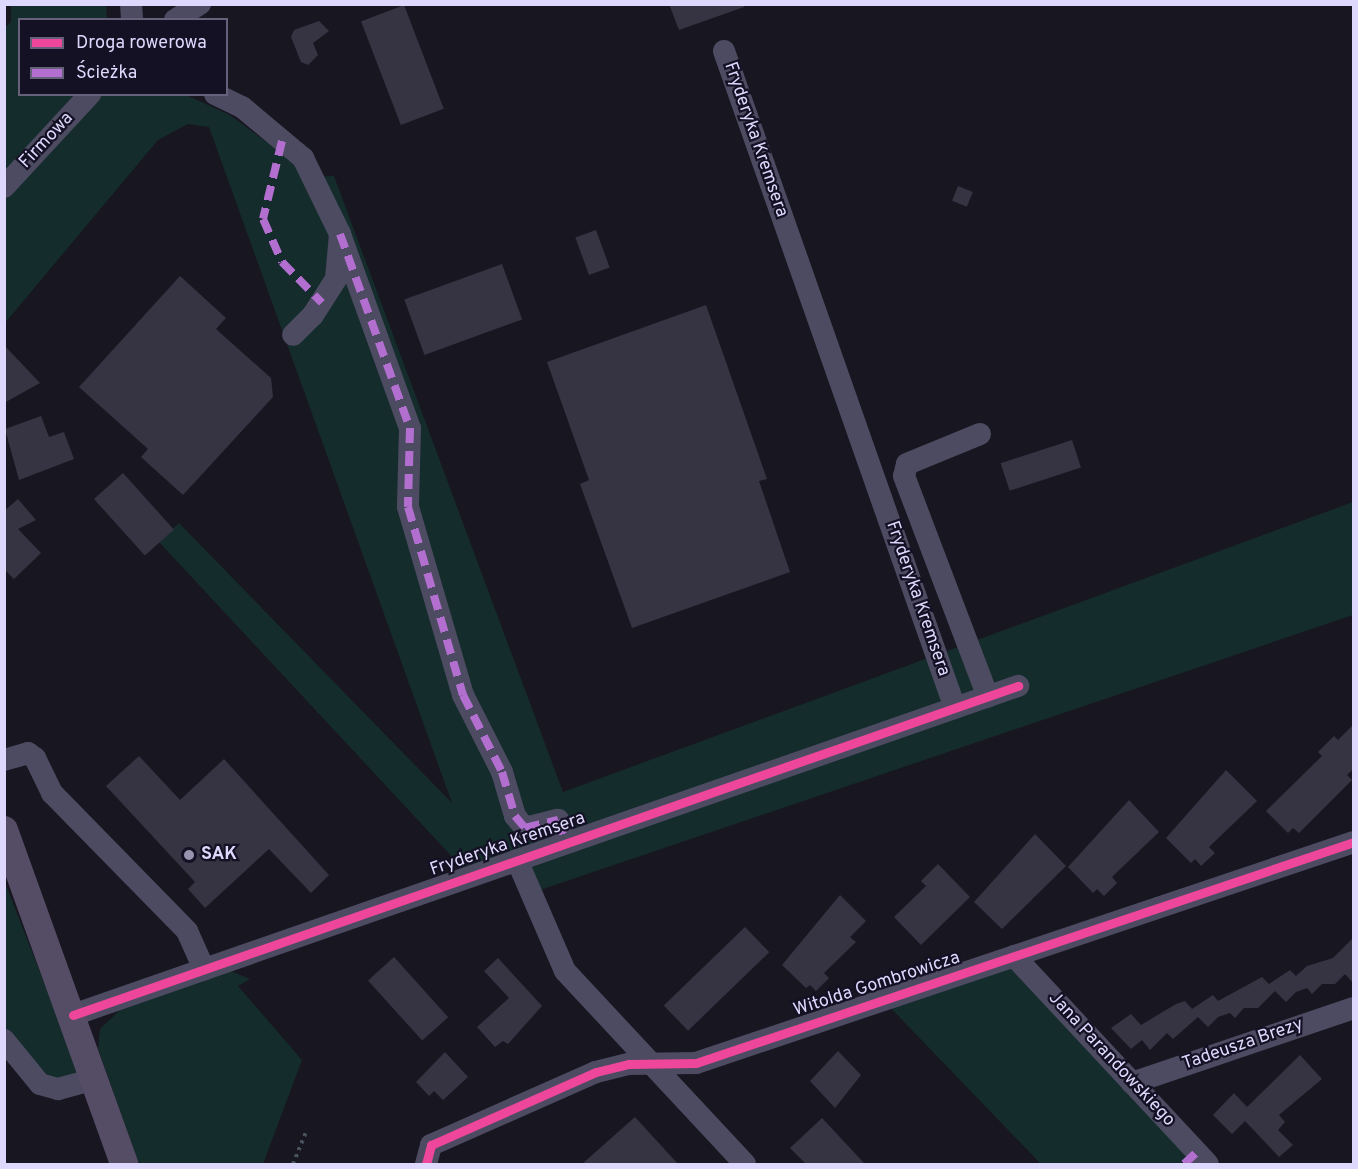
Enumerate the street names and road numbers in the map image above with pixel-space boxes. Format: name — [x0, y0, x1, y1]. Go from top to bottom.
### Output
street label: Fryderyka Kremsera — [718, 60, 792, 220]
street label: Firmowa — [16, 108, 78, 174]
street label: Fryderyka Kremsera — [880, 519, 954, 679]
street label: Fryderyka Kremsera — [428, 808, 588, 882]
street label: Witolda Gombrowicza — [791, 948, 963, 1022]
street label: Jana Parandowskiego — [1043, 988, 1179, 1132]
street label: Tadeusza Brezy — [1180, 1014, 1306, 1076]

